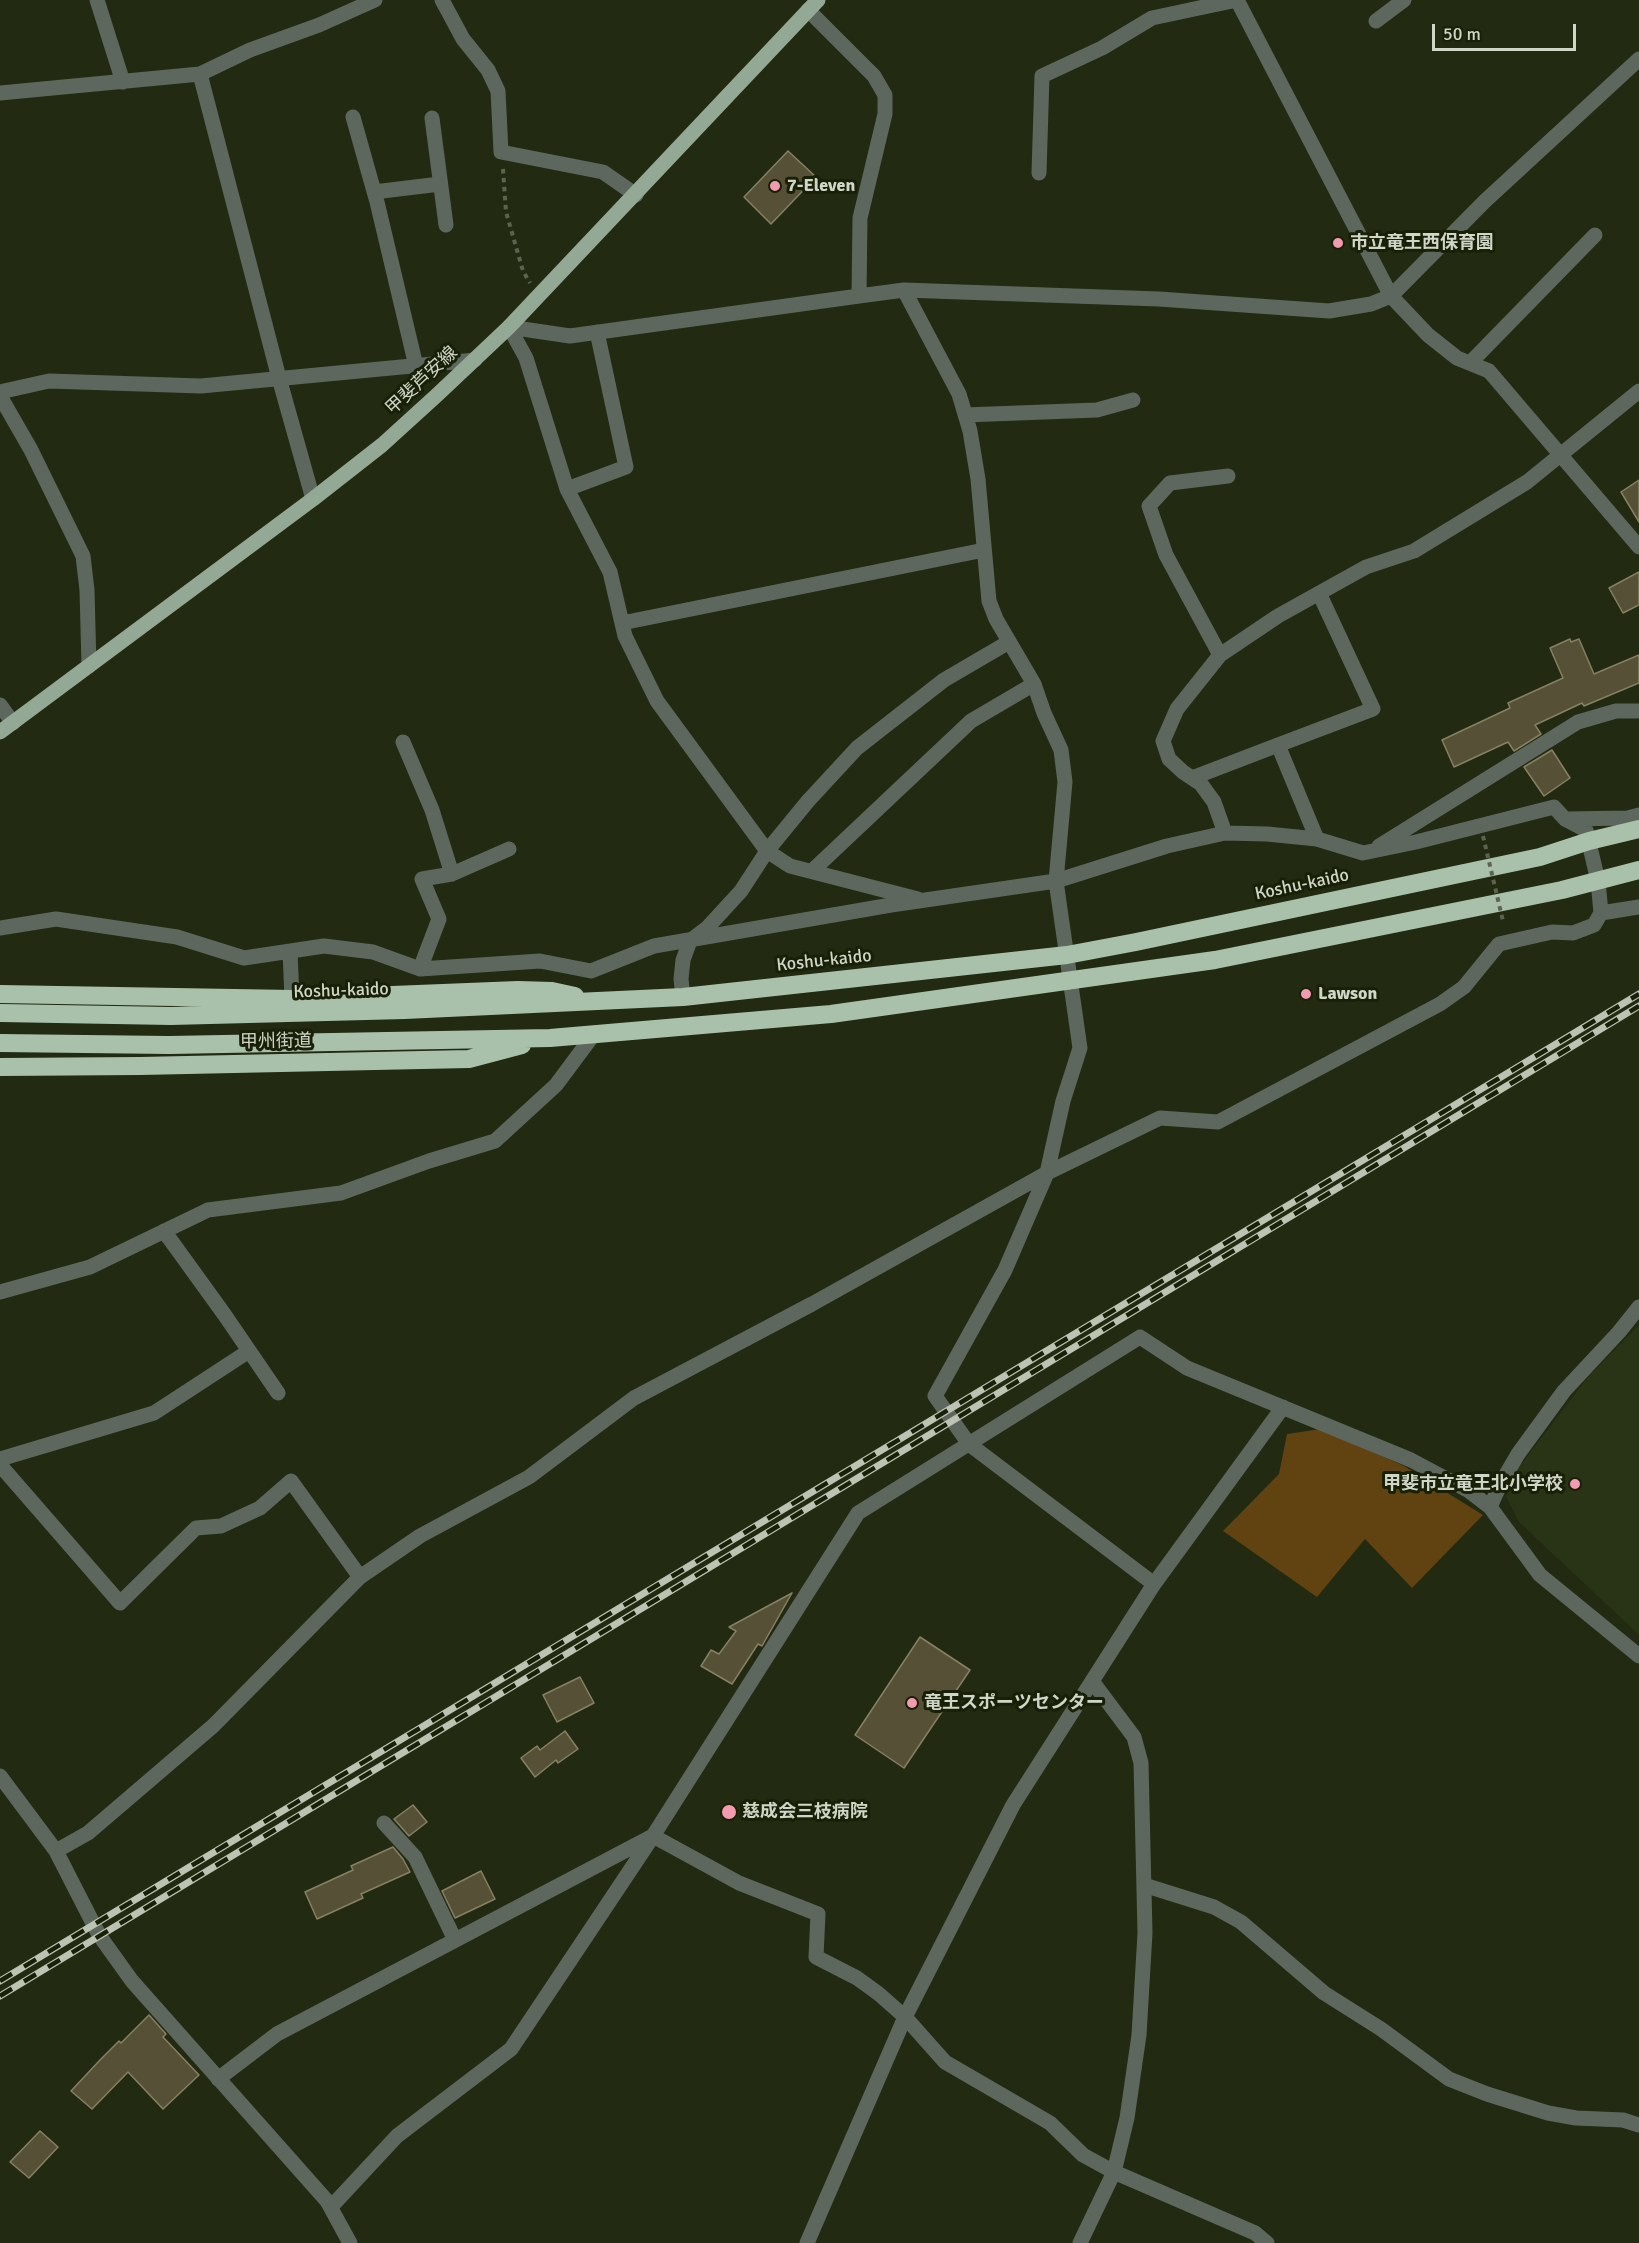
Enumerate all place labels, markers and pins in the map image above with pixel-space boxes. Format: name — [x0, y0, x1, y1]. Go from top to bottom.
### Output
place label: 7-Eleven — [787, 175, 855, 197]
marker: 7-Eleven — [768, 179, 782, 193]
place label: 市立竜王西保育園 — [1350, 232, 1494, 254]
marker: 市立竜王西保育園 — [1331, 236, 1345, 250]
place label: Lawson — [1318, 983, 1377, 1005]
marker: Lawson — [1299, 987, 1313, 1001]
place label: 甲斐市立竜王北小学校 — [1383, 1473, 1563, 1495]
marker: 甲斐市立竜王北小学校 — [1568, 1477, 1582, 1491]
place label: 竜王スポーツセンター — [924, 1692, 1104, 1714]
marker: 竜王スポーツセンター — [905, 1696, 919, 1710]
place label: 慈成会三枝病院 — [742, 1801, 868, 1823]
marker: 慈成会三枝病院 — [720, 1803, 738, 1821]

